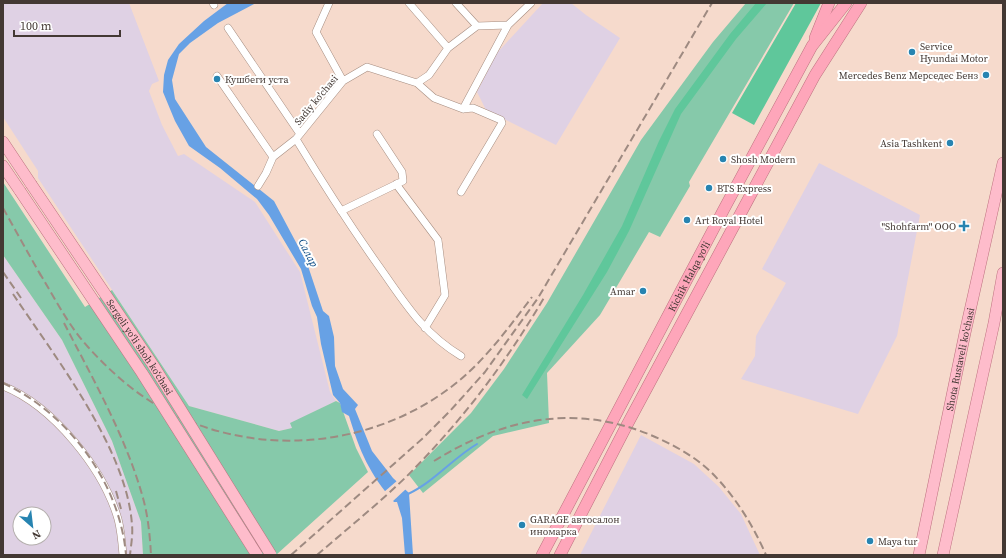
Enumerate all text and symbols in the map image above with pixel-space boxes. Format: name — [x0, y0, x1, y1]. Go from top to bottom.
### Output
scale bar — [14, 12, 120, 38]
text: 100 m — [20, 18, 52, 34]
place label: Service Hyundai Motor — [920, 40, 989, 65]
marker: Service Hyundai Motor — [907, 47, 917, 57]
place label: Mercedes Benz Мерседес Бенз — [839, 69, 978, 82]
marker: Mercedes Benz Мерседес Бенз — [981, 70, 991, 80]
street label: Sadiy ko'chasi — [291, 72, 341, 128]
place label: Кушбеги уста — [225, 73, 289, 86]
marker: Кушбеги уста — [212, 74, 222, 84]
place label: Asia Tashkent — [880, 137, 943, 150]
marker: Asia Tashkent — [945, 138, 955, 148]
place label: Shosh Modern — [731, 153, 795, 166]
marker: Shosh Modern — [718, 154, 728, 164]
place label: BTS Express — [717, 182, 771, 195]
marker: BTS Express — [704, 183, 714, 193]
place label: Art Royal Hotel — [695, 214, 763, 227]
marker: Art Royal Hotel — [682, 215, 692, 225]
place label: "Shohfarm" OOO — [881, 220, 956, 233]
marker: "Shohfarm" OOO — [959, 221, 969, 231]
water label: Салар — [295, 236, 322, 270]
street label: Kichik Halqa yo'li — [665, 239, 713, 314]
place label: Amar — [610, 285, 636, 298]
marker: Amar — [638, 286, 648, 296]
street label: Sergeli yo‘li shoh ko‘chasi — [104, 296, 176, 397]
street label: Shota Rustaveli ko'chasi — [943, 306, 977, 412]
north arrow — [12, 506, 52, 546]
place label: GARAGE автосалон иномарка — [530, 513, 620, 538]
marker: GARAGE автосалон иномарка — [517, 520, 527, 530]
text: N — [29, 526, 44, 543]
place label: Maya tur — [878, 535, 918, 548]
marker: Maya tur — [865, 536, 875, 546]

